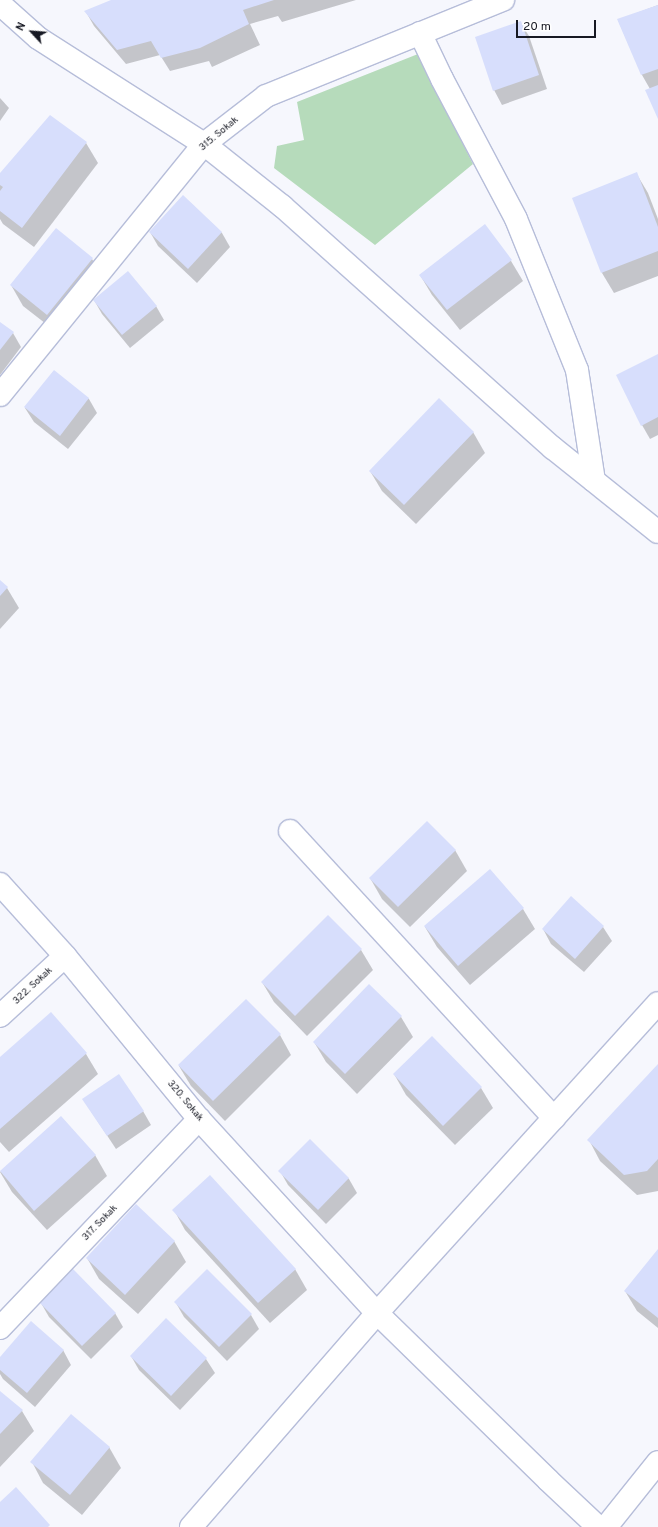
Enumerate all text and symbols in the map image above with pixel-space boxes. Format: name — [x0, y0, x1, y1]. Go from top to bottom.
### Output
north arrow — [12, 12, 52, 52]
scale bar — [518, 12, 598, 38]
text: 20 m — [523, 19, 551, 35]
text: N — [13, 20, 29, 33]
street label: 315. Sokak — [197, 114, 241, 154]
street label: 322. Sokak — [11, 965, 55, 1007]
street label: 320. Sokak — [164, 1078, 206, 1124]
street label: 317. Sokak — [80, 1202, 120, 1244]

